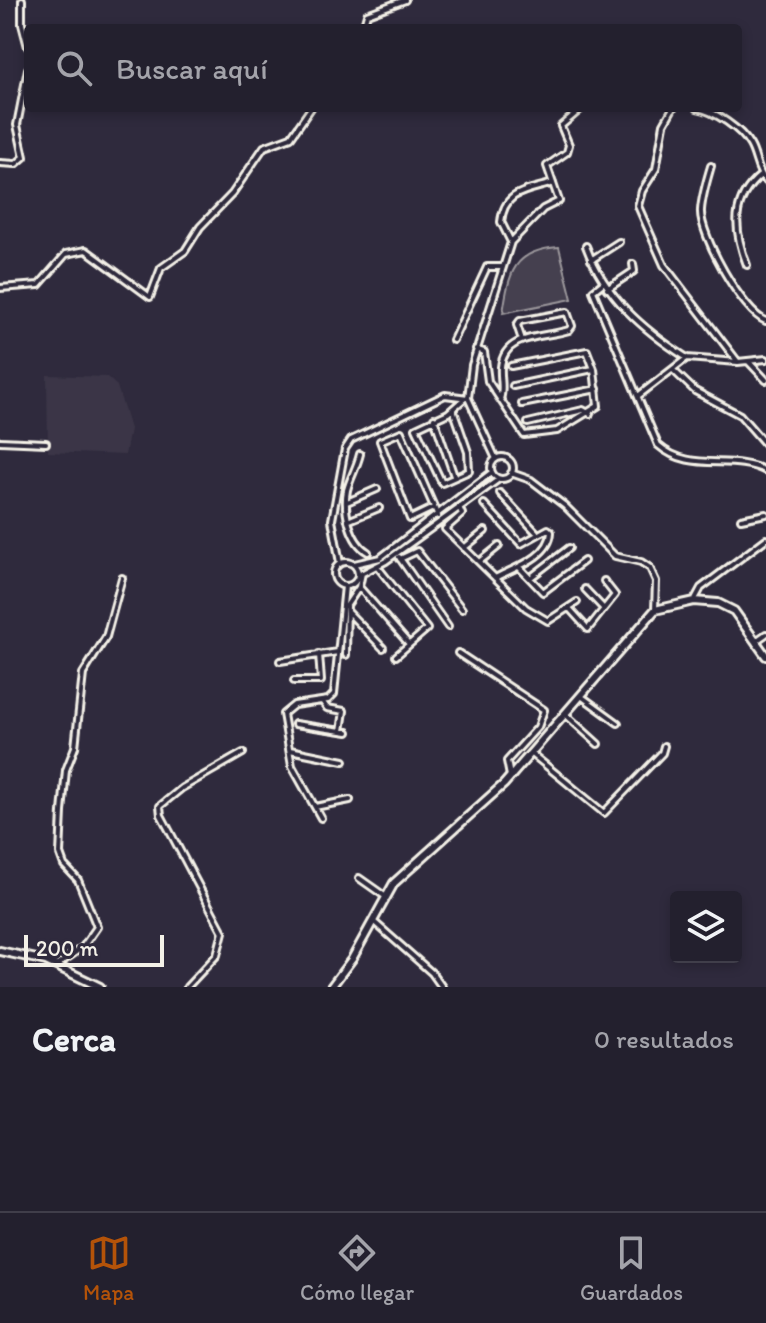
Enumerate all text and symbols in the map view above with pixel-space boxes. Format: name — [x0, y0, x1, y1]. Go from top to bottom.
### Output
search box — [24, 24, 742, 112]
icon: search — [52, 46, 96, 90]
text: Buscar aquí — [116, 50, 268, 87]
map controls — [670, 891, 742, 963]
button: layers — [670, 891, 742, 963]
scale bar — [24, 931, 164, 967]
text: 200 m — [36, 935, 98, 962]
text: Cerca — [32, 1019, 116, 1060]
text: 0 resultados — [594, 1023, 734, 1055]
tab: Mapa — [83, 1231, 134, 1306]
tab: Cómo llegar — [300, 1231, 414, 1306]
tab: Guardados — [580, 1231, 683, 1306]

